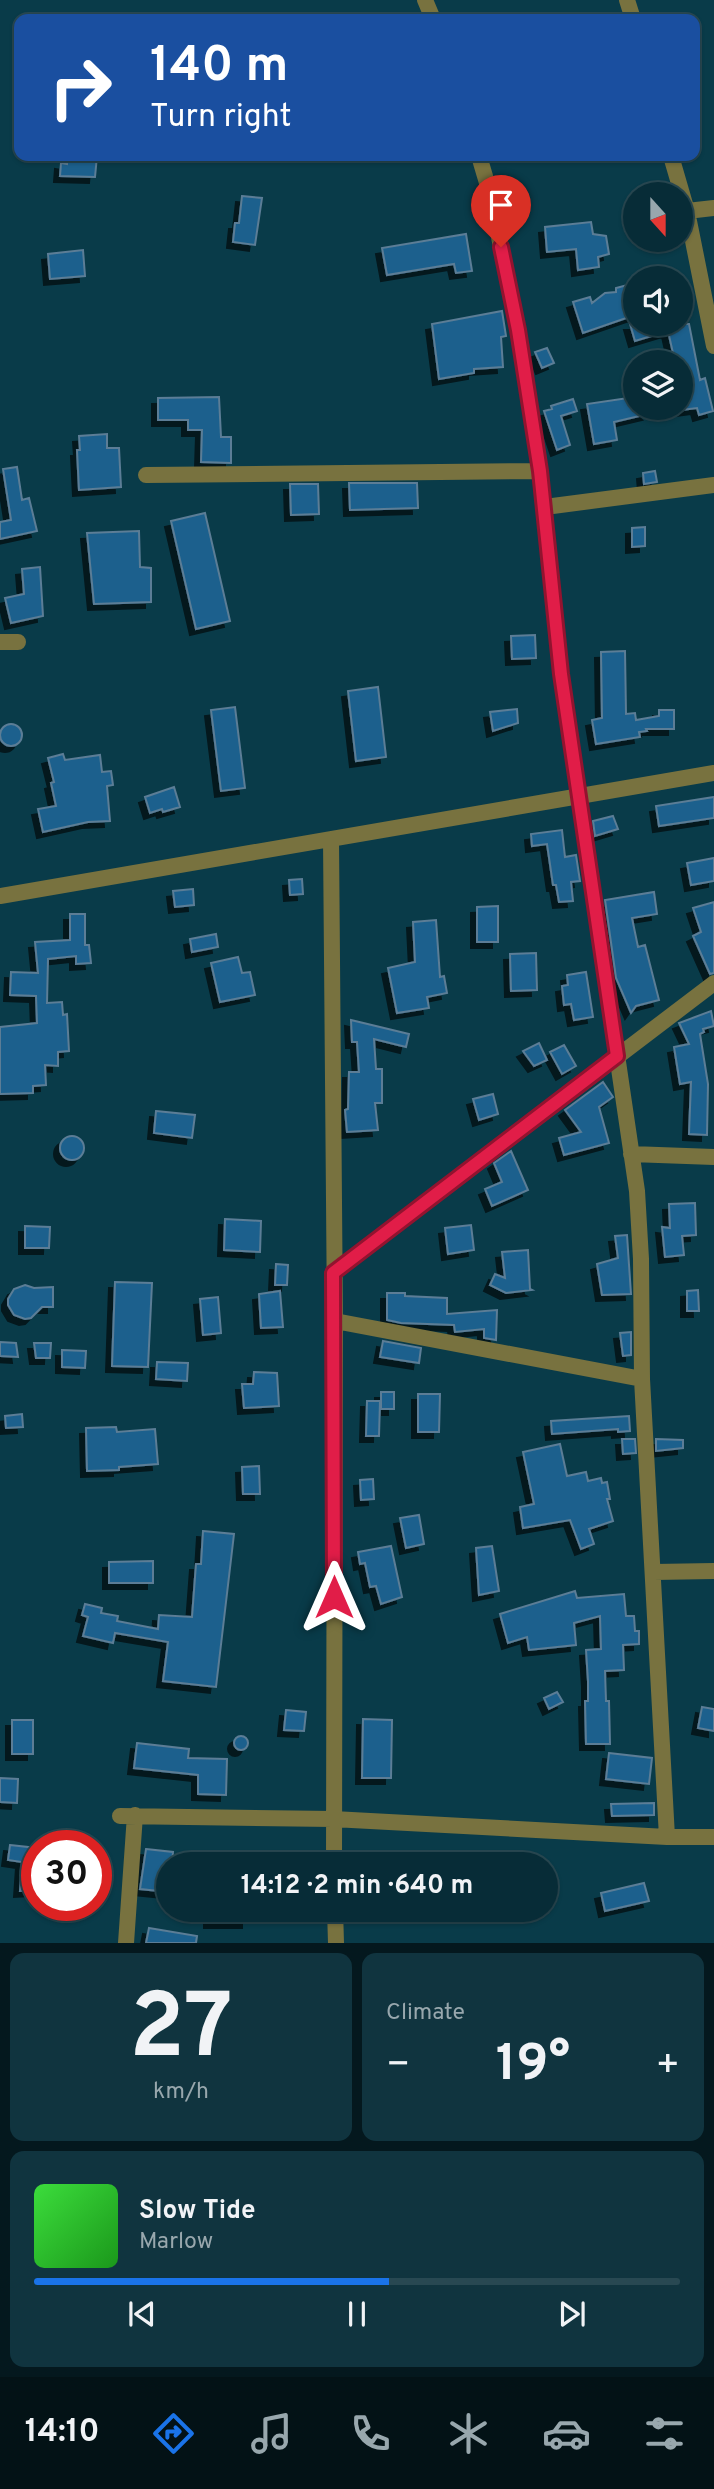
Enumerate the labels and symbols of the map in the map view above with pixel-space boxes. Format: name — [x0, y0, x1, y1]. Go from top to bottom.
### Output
pin — [471, 175, 531, 247]
north arrow — [623, 182, 693, 252]
position arrow — [297, 1560, 371, 1634]
speed limit sign: 30 — [21, 1830, 112, 1921]

